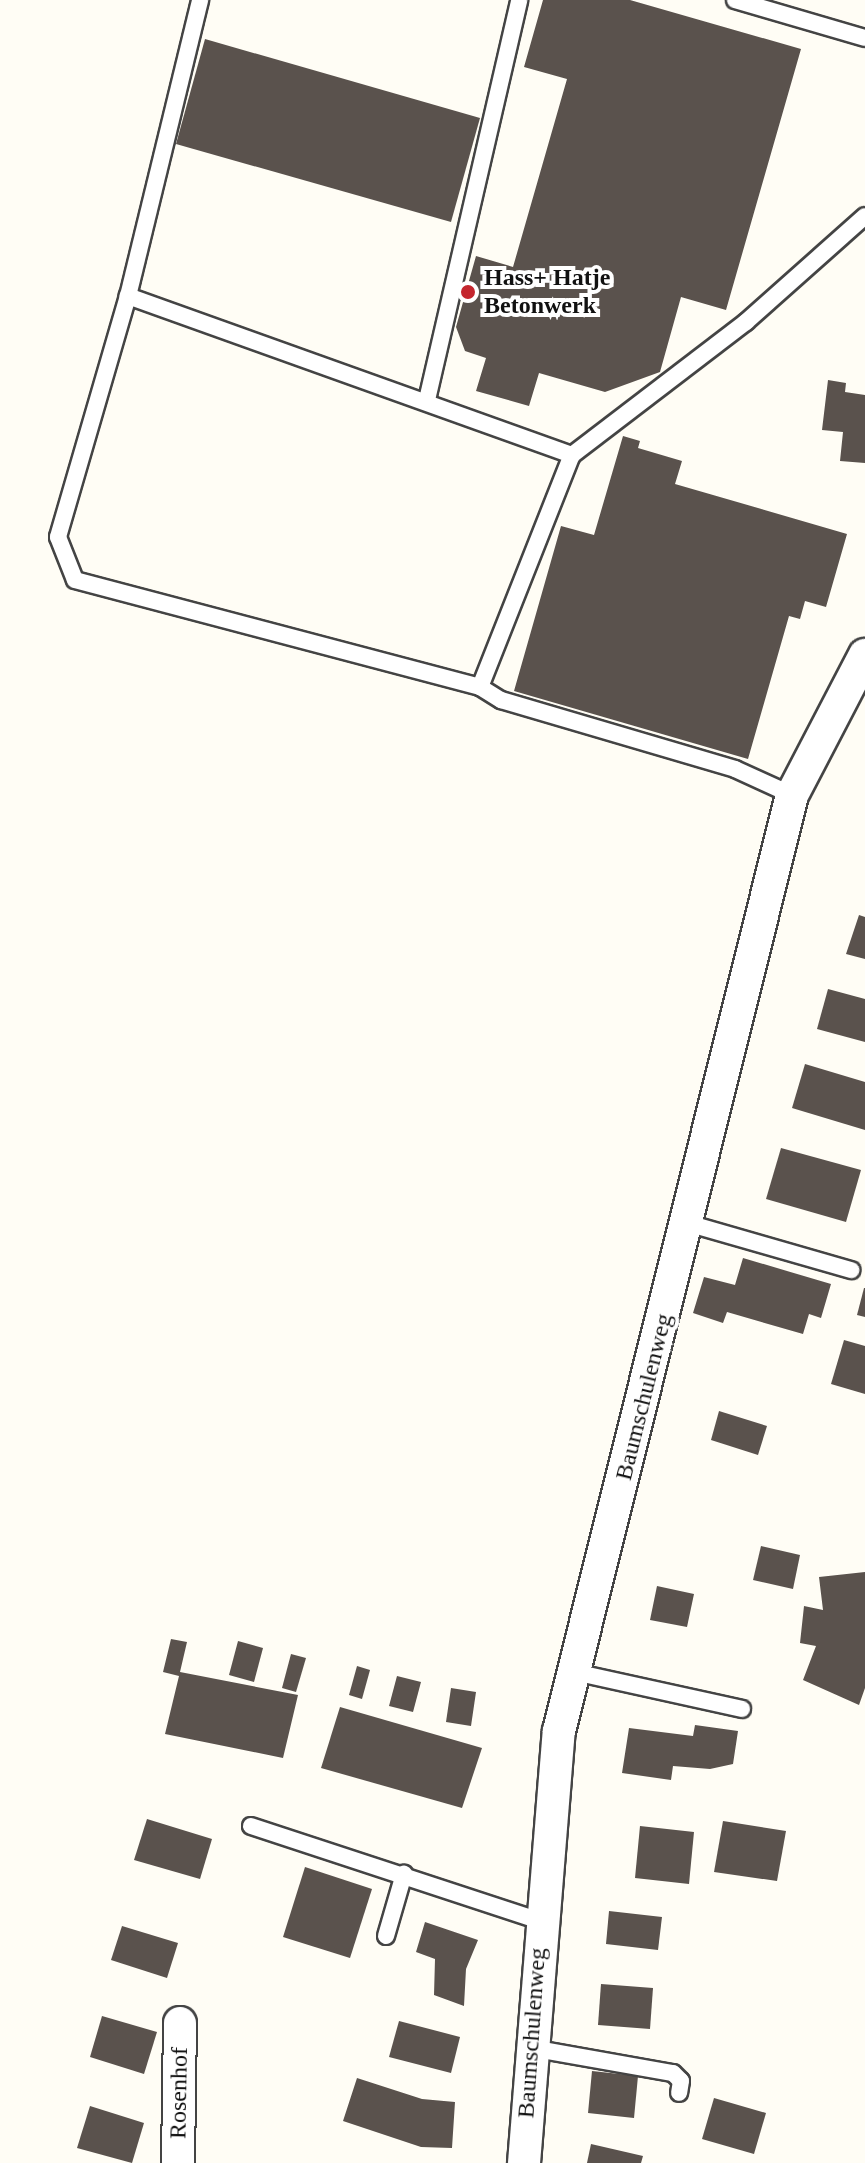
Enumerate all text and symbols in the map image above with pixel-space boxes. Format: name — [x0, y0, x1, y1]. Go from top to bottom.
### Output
place label: Hass+ Hatje Betonwerk — [484, 264, 610, 320]
marker: Hass+ Hatje Betonwerk — [459, 283, 477, 301]
street label: Baumschulenweg — [609, 1311, 679, 1483]
street label: Baumschulenweg — [512, 1947, 552, 2119]
street label: Rosenhof — [164, 2047, 194, 2139]

